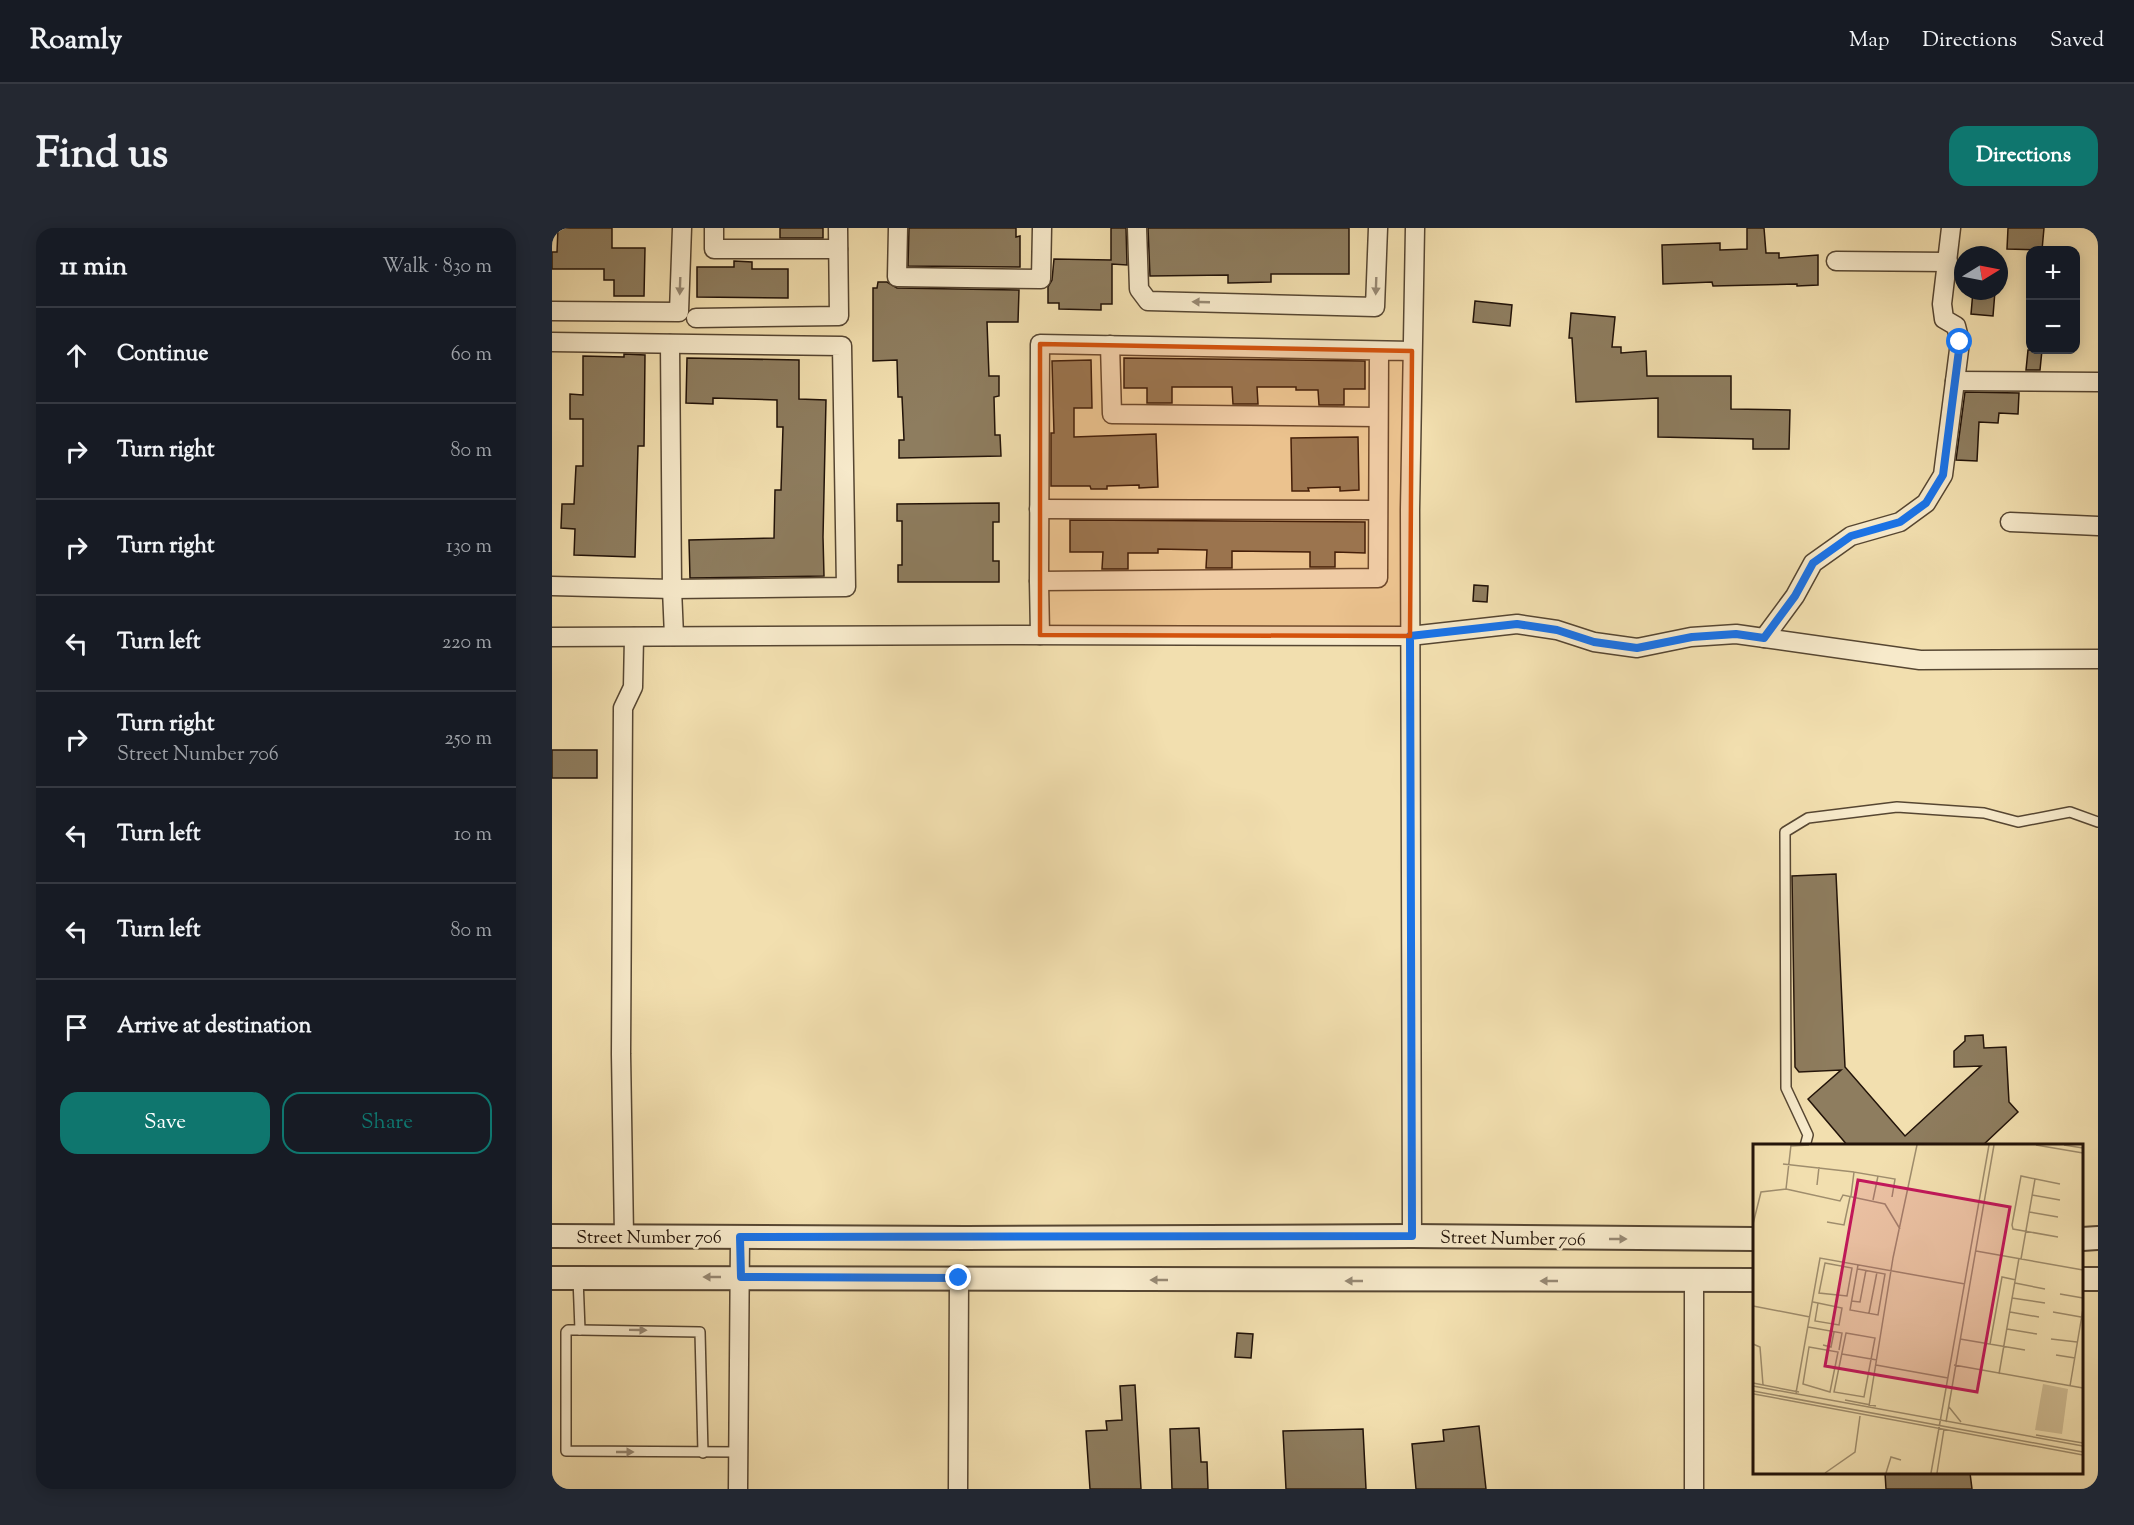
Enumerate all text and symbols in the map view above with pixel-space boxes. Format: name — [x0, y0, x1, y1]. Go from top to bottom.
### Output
text: Roamly — [30, 21, 122, 61]
text: Map — [1849, 26, 1889, 56]
text: Directions — [1922, 26, 2017, 56]
text: Saved — [2050, 26, 2104, 56]
text: Find us — [36, 126, 168, 186]
button: Directions — [1949, 126, 2098, 186]
north arrow — [1954, 246, 2008, 300]
map controls — [2026, 246, 2080, 354]
button: + — [2026, 246, 2080, 300]
text: 11 min — [60, 249, 127, 286]
text: Walk · 830 m — [382, 253, 492, 282]
one-way arrow — [675, 277, 684, 296]
one-way arrow — [1371, 277, 1381, 296]
one-way arrow — [1192, 298, 1211, 307]
button: − — [2026, 300, 2080, 354]
route start — [1946, 328, 1972, 354]
icon: ahead — [60, 339, 93, 372]
text: Continue — [117, 339, 208, 371]
text: 60 m — [451, 341, 492, 370]
icon: right — [60, 435, 93, 468]
text: Turn right — [117, 435, 214, 467]
text: 80 m — [451, 437, 492, 466]
icon: right — [60, 531, 93, 564]
text: Turn right — [117, 531, 214, 563]
text: 130 m — [446, 533, 492, 562]
icon: left — [60, 627, 93, 660]
text: Turn left — [117, 627, 200, 659]
text: 220 m — [442, 629, 492, 658]
text: Turn right — [117, 709, 214, 741]
icon: right — [60, 723, 93, 756]
text: 250 m — [444, 725, 492, 754]
text: Street Number 706 — [117, 741, 279, 770]
icon: left — [60, 819, 93, 852]
text: Turn left — [117, 819, 200, 851]
text: 10 m — [454, 821, 492, 850]
icon: left — [60, 915, 93, 948]
text: Turn left — [117, 915, 200, 947]
text: 80 m — [451, 917, 492, 946]
icon: arrive — [60, 1011, 93, 1044]
text: Arrive at destination — [117, 1011, 312, 1043]
button: Save — [60, 1092, 270, 1154]
button: Share — [282, 1092, 492, 1154]
inset map — [1753, 1144, 2083, 1474]
street label: Street Number 706 — [576, 1226, 722, 1252]
street label: Street Number 706 — [1440, 1226, 1586, 1254]
one-way arrow — [1609, 1234, 1628, 1244]
route end — [945, 1264, 971, 1290]
one-way arrow — [703, 1272, 722, 1282]
one-way arrow — [1150, 1275, 1169, 1285]
one-way arrow — [1345, 1276, 1364, 1286]
one-way arrow — [1540, 1276, 1559, 1286]
one-way arrow — [629, 1326, 648, 1335]
one-way arrow — [615, 1447, 634, 1457]

